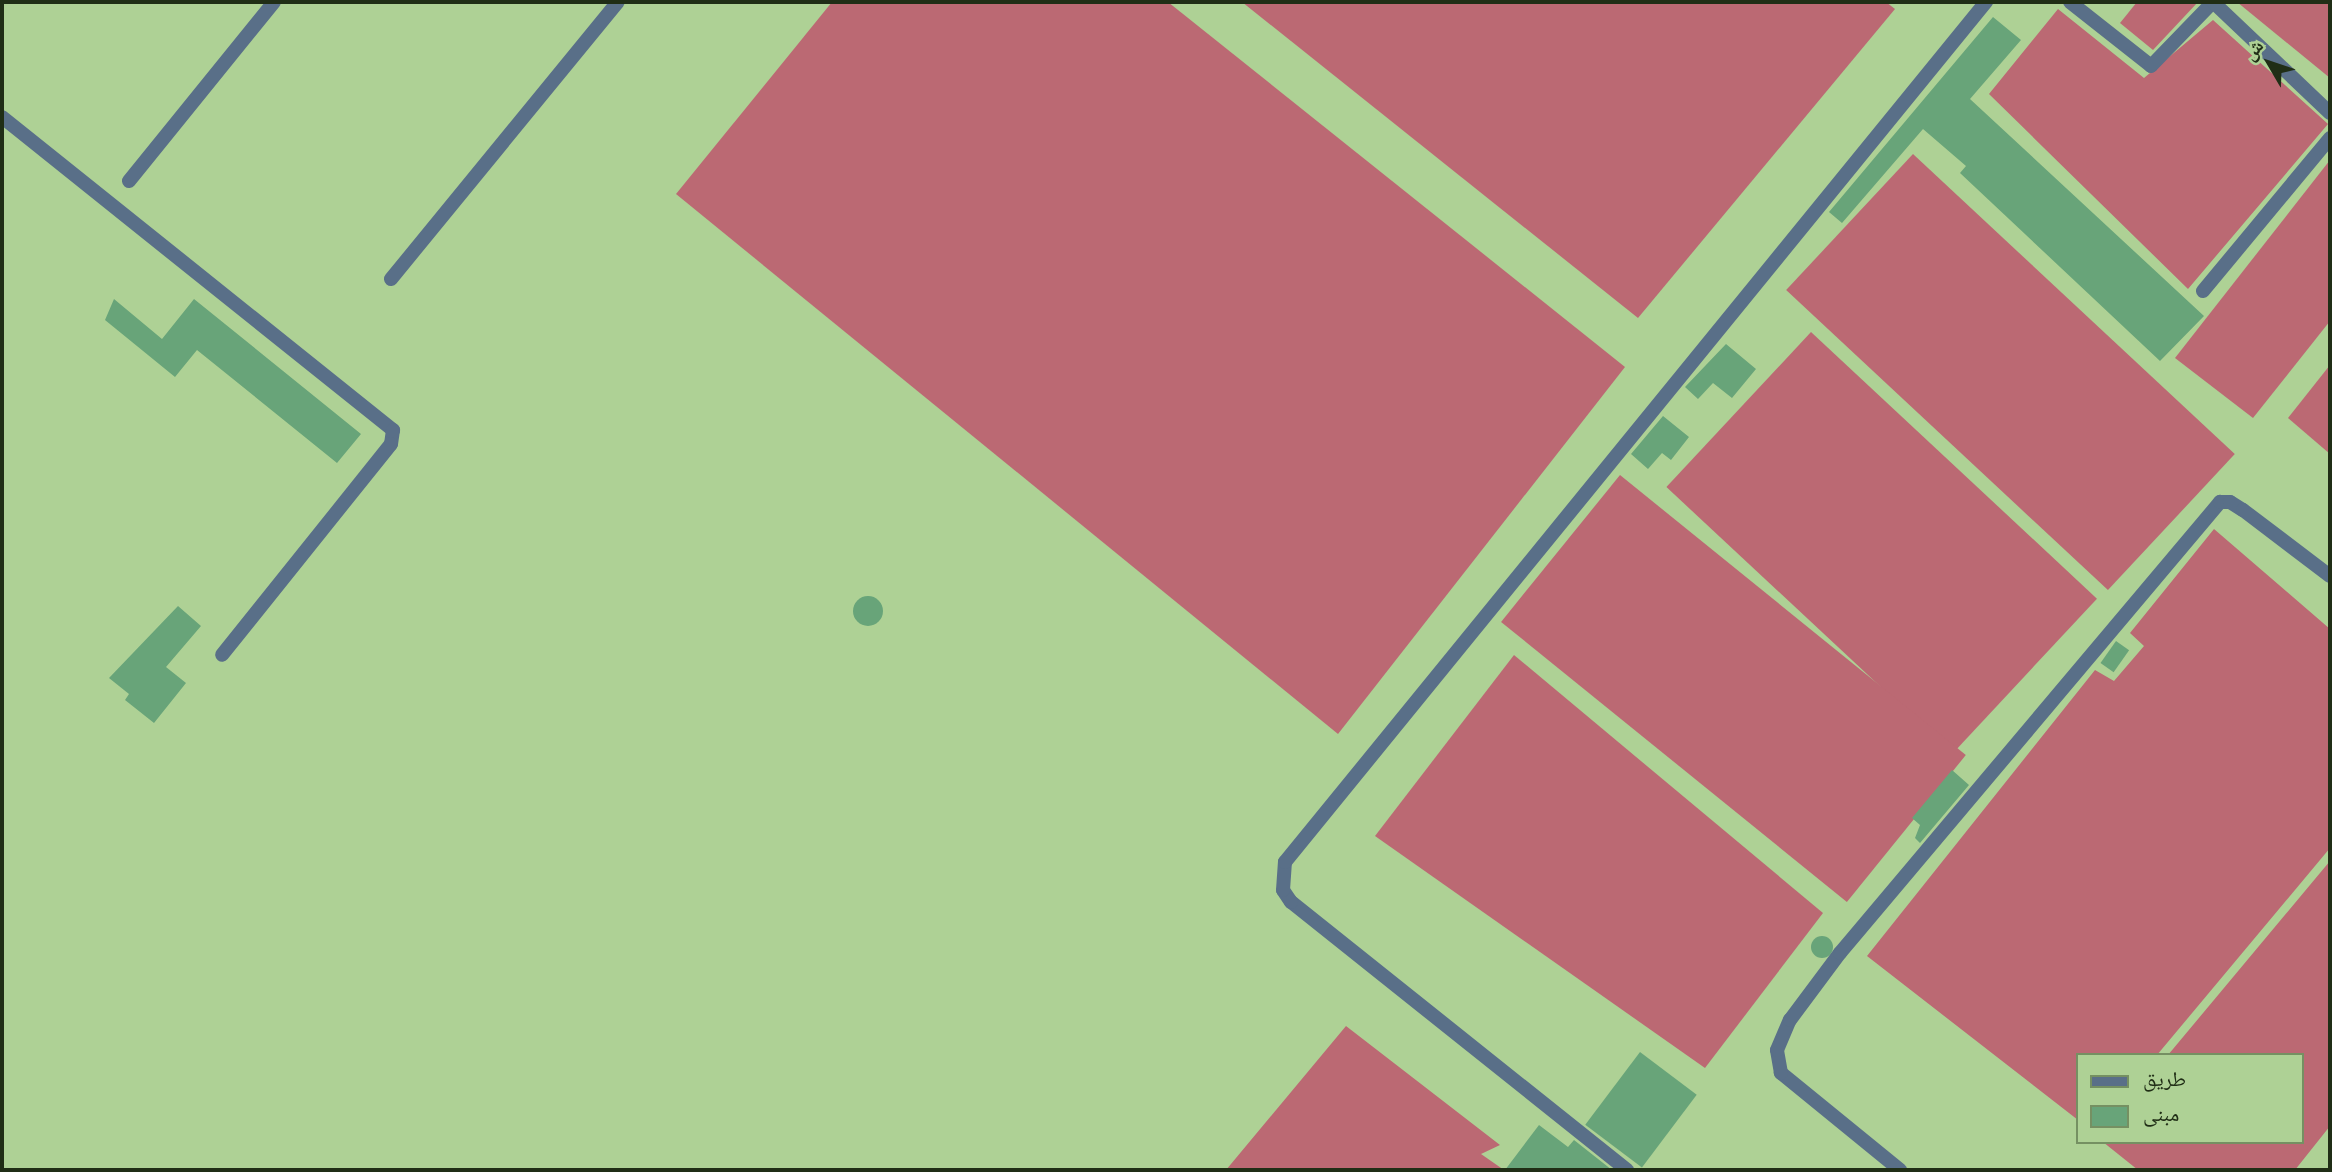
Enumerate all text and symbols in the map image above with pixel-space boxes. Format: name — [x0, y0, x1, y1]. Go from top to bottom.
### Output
north arrow — [2234, 28, 2304, 98]
text: ش — [2238, 35, 2268, 65]
legend — [2076, 1053, 2304, 1144]
text: طريق — [2143, 1066, 2186, 1090]
text: مبنى — [2143, 1101, 2179, 1125]

